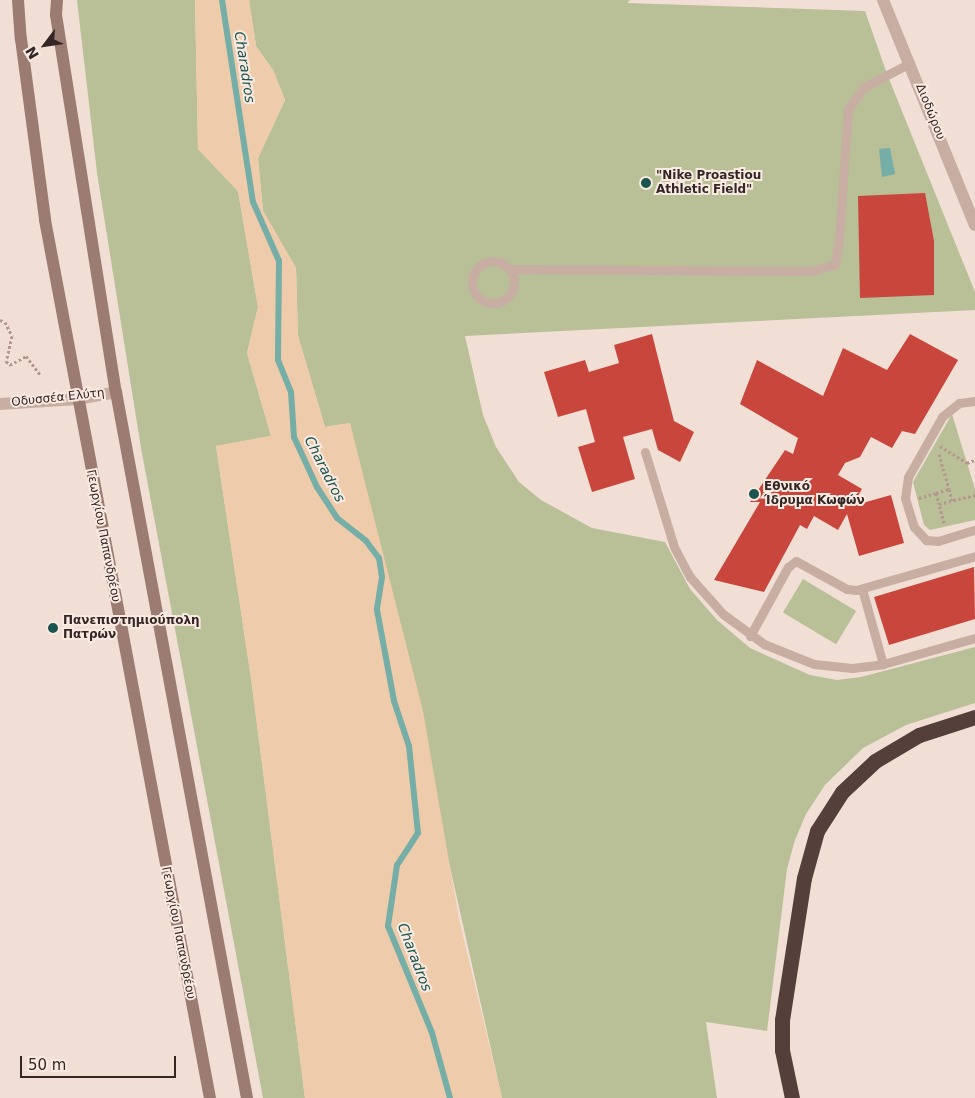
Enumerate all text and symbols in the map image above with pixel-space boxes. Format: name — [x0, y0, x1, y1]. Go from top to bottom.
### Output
north arrow — [20, 20, 70, 70]
water label: Charadros — [231, 30, 259, 104]
text: N — [22, 44, 42, 62]
street label: Διοδώρου — [912, 82, 948, 142]
place label: "Nike Proastiou Athletic Field" — [656, 169, 761, 197]
marker: "Nike Proastiou Athletic Field" — [640, 177, 652, 189]
street label: Οδυσσέα Ελύτη — [11, 386, 105, 410]
water label: Charadros — [301, 433, 349, 505]
street label: Γεωργίου Παπανδρέου — [83, 469, 123, 603]
place label: Εθνικό Ίδρυμα Κωφών — [764, 480, 865, 508]
marker: Εθνικό Ίδρυμα Κωφών — [748, 488, 760, 500]
place label: Πανεπιστημιούπολη Πατρών — [63, 614, 200, 642]
marker: Πανεπιστημιούπολη Πατρών — [47, 622, 59, 634]
street label: Γεωργίου Παπανδρέου — [158, 866, 198, 1000]
water label: Charadros — [394, 920, 436, 994]
scale bar — [22, 1046, 179, 1078]
text: 50 m — [28, 1056, 66, 1074]

